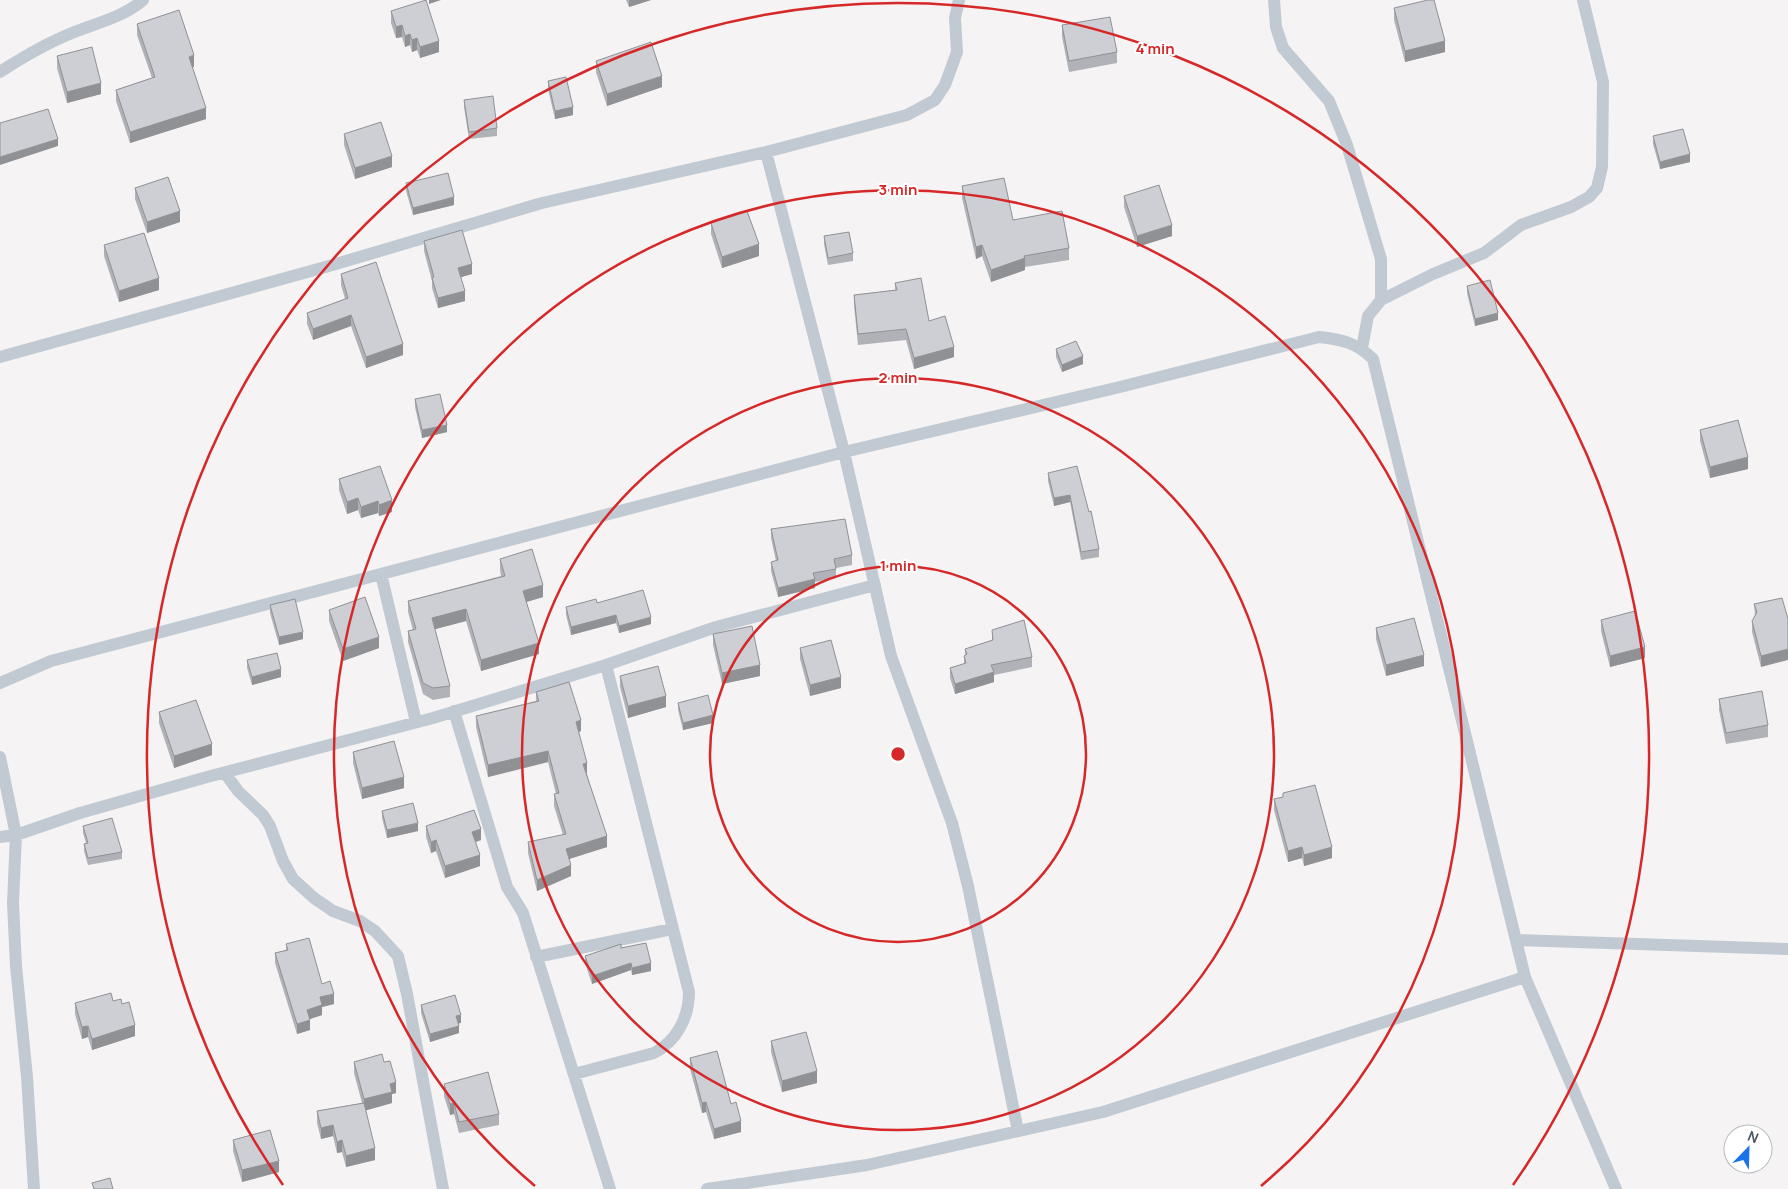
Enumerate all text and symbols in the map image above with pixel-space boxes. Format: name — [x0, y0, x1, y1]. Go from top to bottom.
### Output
text: 4 min — [1135, 38, 1175, 59]
text: 3 min — [879, 179, 917, 200]
text: 2 min — [878, 367, 918, 388]
text: 1 min — [880, 555, 916, 576]
centre of rings — [889, 745, 907, 763]
north arrow — [1723, 1124, 1773, 1174]
text: N — [1745, 1126, 1762, 1147]

